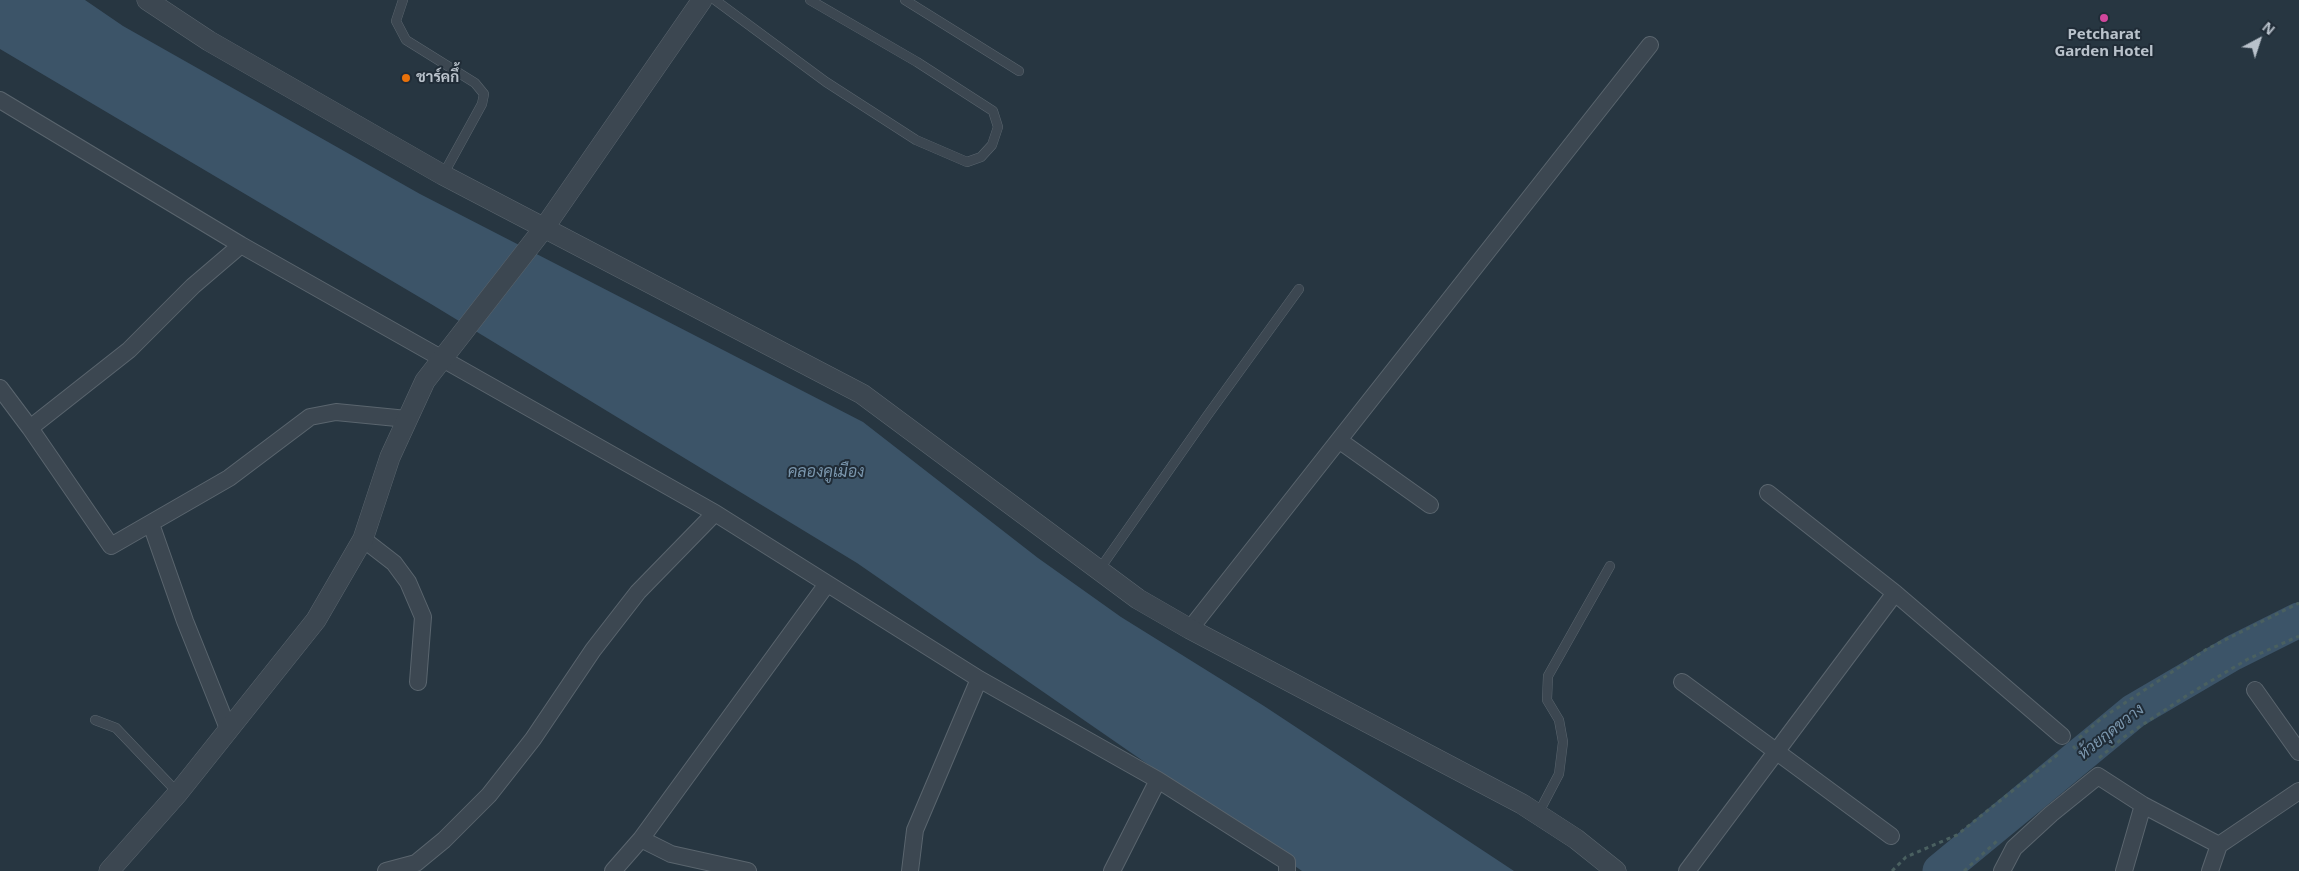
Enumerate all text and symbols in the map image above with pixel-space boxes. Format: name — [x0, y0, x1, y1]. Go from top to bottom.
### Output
marker: Petcharat Garden Hotel — [2098, 12, 2110, 24]
north arrow — [2234, 15, 2284, 65]
text: N — [2258, 17, 2279, 39]
place label: Petcharat Garden Hotel — [2054, 26, 2154, 61]
place label: ชาร์คกึ้ — [416, 69, 459, 87]
marker: ชาร์คกึ้ — [400, 72, 412, 84]
water label: คลองคูเมือง — [788, 462, 864, 482]
water label: ห้วยกุดขวาง — [2074, 700, 2148, 764]

